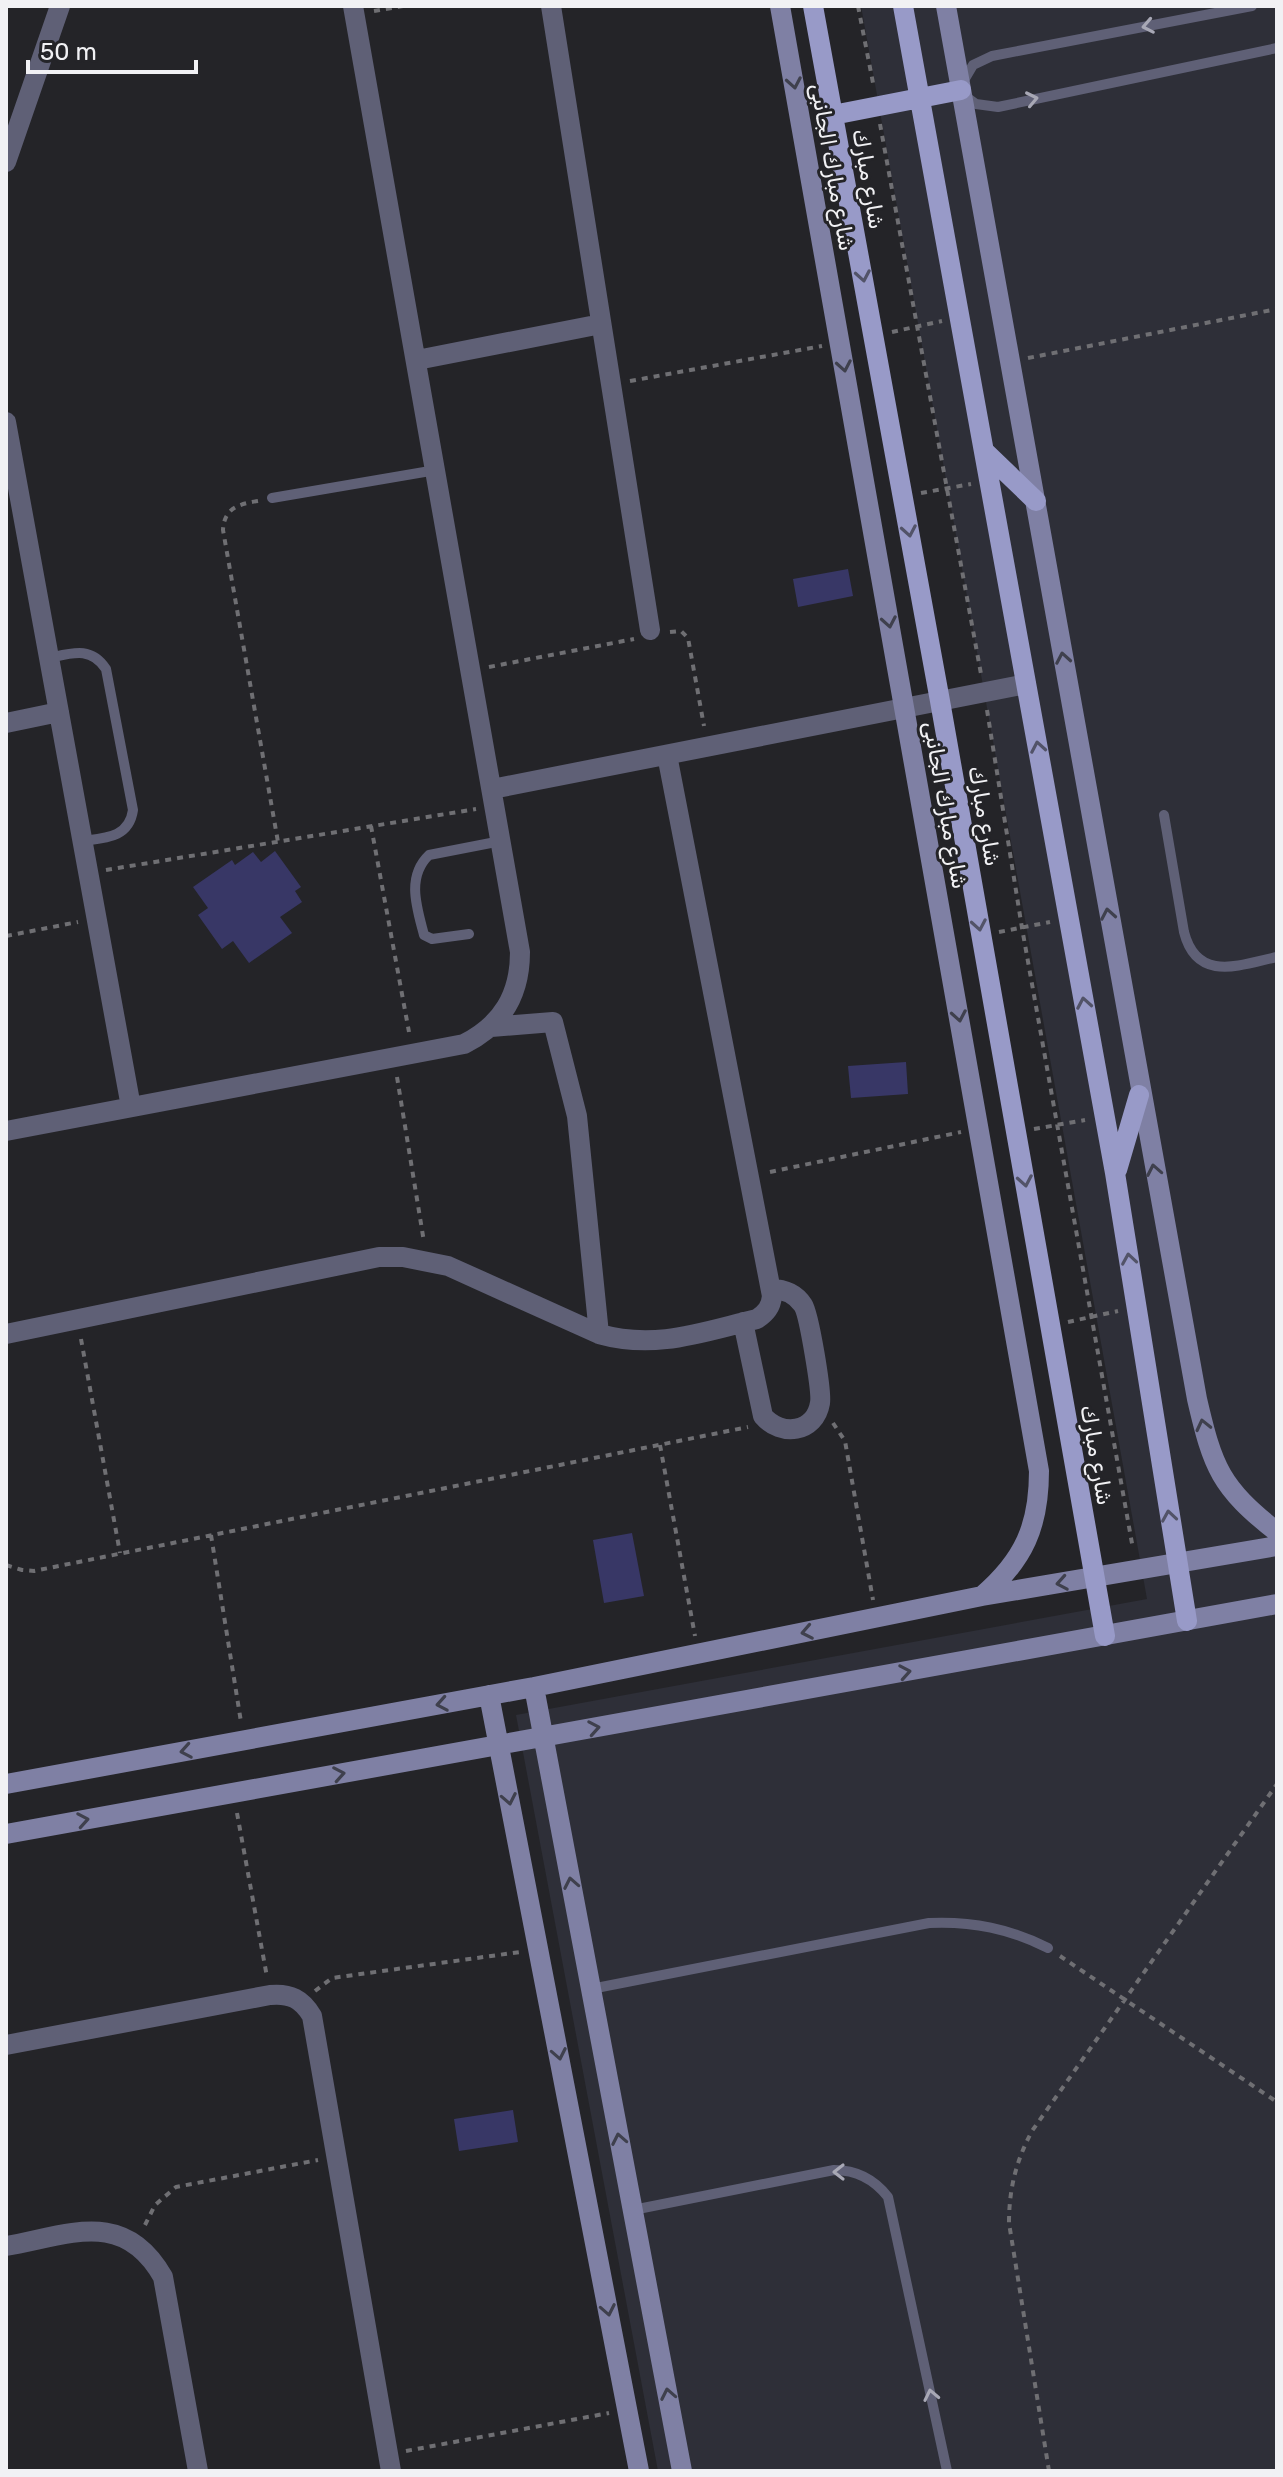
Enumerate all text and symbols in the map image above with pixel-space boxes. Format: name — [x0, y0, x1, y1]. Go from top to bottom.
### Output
one-way arrow — [1142, 17, 1155, 34]
scale bar — [28, 24, 196, 74]
text: 50 m — [40, 38, 97, 66]
one-way arrow — [784, 76, 801, 90]
street label: شارع مبارك الجانبى — [803, 81, 861, 253]
one-way arrow — [1026, 92, 1039, 109]
street label: شارع مبارك — [844, 127, 891, 232]
one-way arrow — [853, 269, 870, 282]
one-way arrow — [834, 360, 851, 373]
one-way arrow — [900, 525, 917, 538]
one-way arrow — [880, 616, 897, 629]
one-way arrow — [1056, 651, 1073, 665]
street label: شارع مبارك الجانبى — [916, 719, 974, 891]
one-way arrow — [1030, 741, 1047, 754]
street label: شارع مبارك — [960, 764, 1007, 869]
one-way arrow — [1100, 907, 1117, 921]
one-way arrow — [970, 918, 987, 932]
one-way arrow — [1077, 996, 1094, 1010]
one-way arrow — [950, 1009, 967, 1023]
one-way arrow — [1146, 1163, 1163, 1177]
one-way arrow — [1015, 1174, 1032, 1188]
one-way arrow — [1121, 1252, 1138, 1266]
street label: شارع مبارك — [1072, 1403, 1119, 1508]
one-way arrow — [1195, 1419, 1212, 1433]
one-way arrow — [1161, 1509, 1178, 1523]
one-way arrow — [1055, 1573, 1069, 1590]
one-way arrow — [801, 1623, 814, 1640]
one-way arrow — [899, 1664, 912, 1681]
one-way arrow — [435, 1694, 449, 1711]
one-way arrow — [588, 1720, 601, 1737]
one-way arrow — [179, 1741, 193, 1758]
one-way arrow — [332, 1766, 345, 1783]
one-way arrow — [500, 1792, 517, 1806]
one-way arrow — [76, 1813, 90, 1830]
one-way arrow — [564, 1877, 581, 1890]
one-way arrow — [549, 2048, 566, 2061]
one-way arrow — [612, 2132, 629, 2146]
one-way arrow — [833, 2163, 845, 2181]
one-way arrow — [599, 2303, 616, 2316]
one-way arrow — [660, 2388, 677, 2401]
one-way arrow — [923, 2388, 940, 2402]

